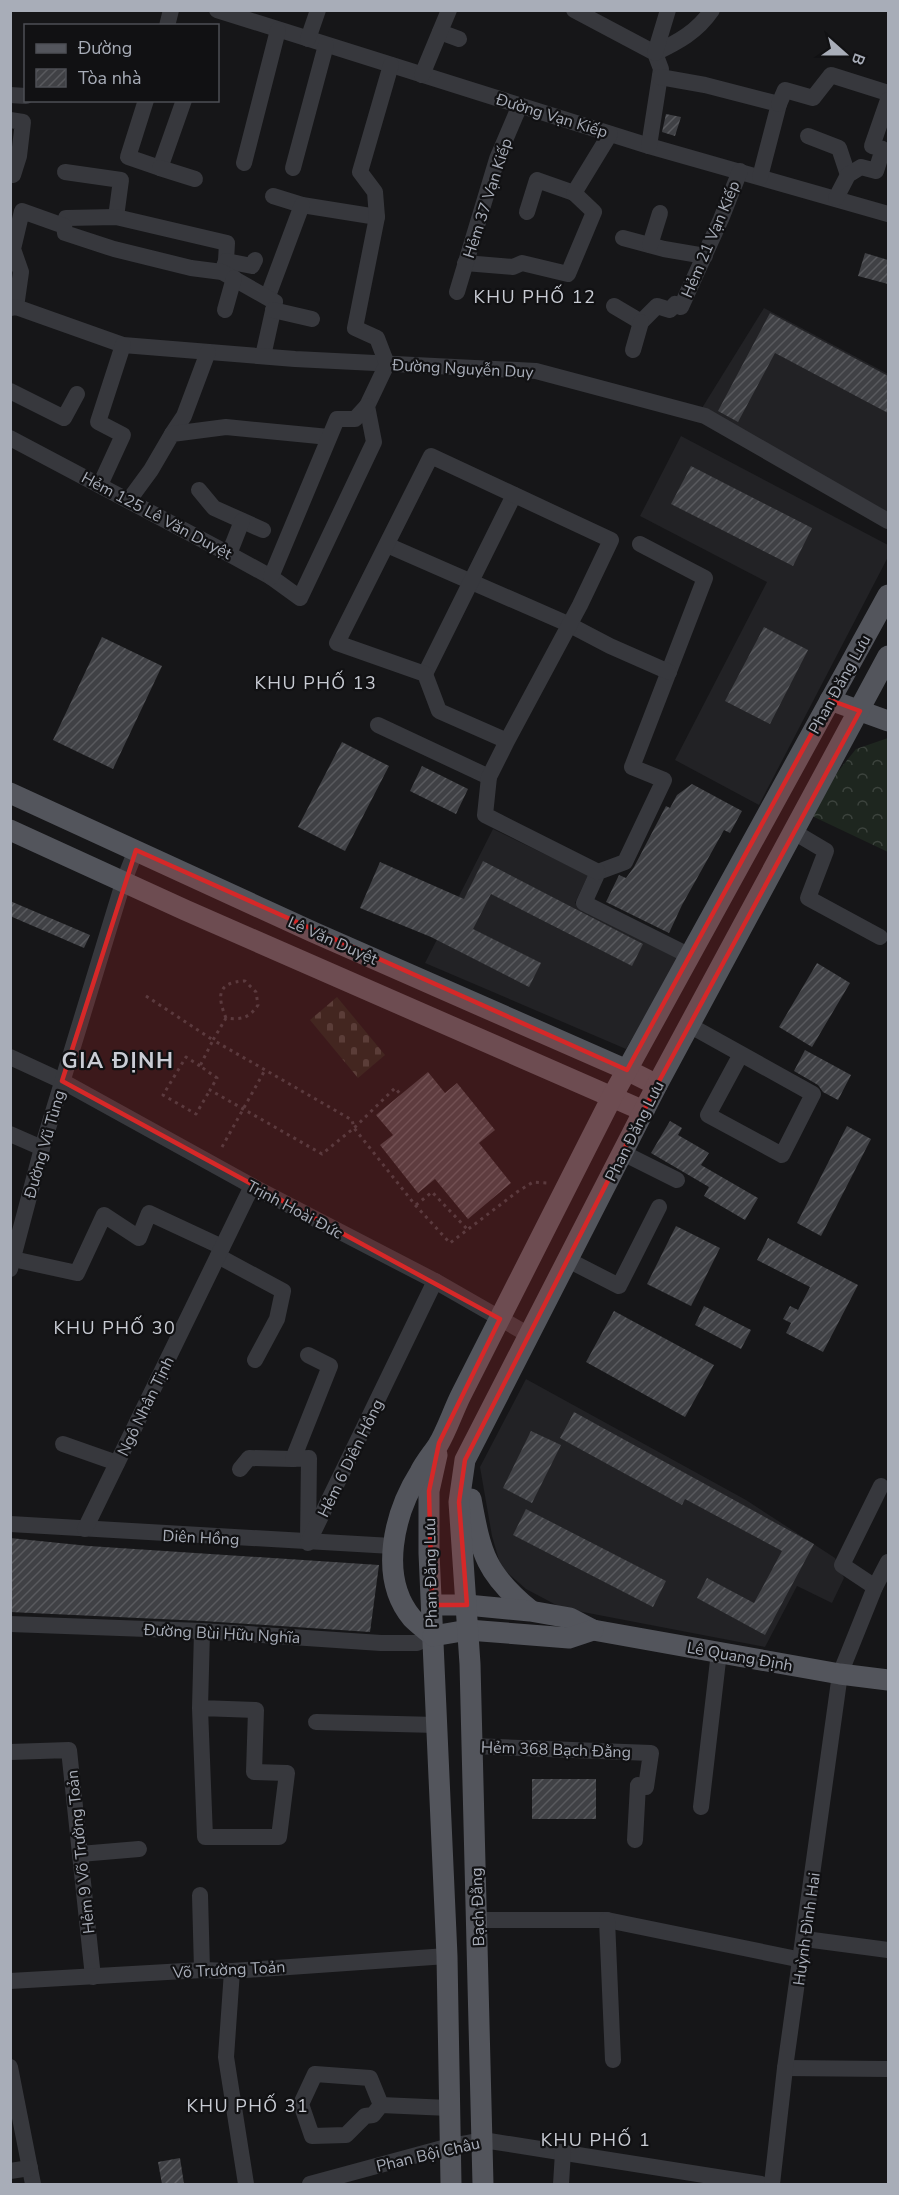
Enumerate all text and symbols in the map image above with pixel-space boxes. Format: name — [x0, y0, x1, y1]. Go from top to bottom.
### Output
legend — [24, 24, 219, 102]
north arrow — [815, 24, 875, 84]
text: Đường — [77, 36, 132, 60]
text: B — [846, 50, 870, 68]
text: Tòa nhà — [78, 66, 142, 90]
street label: Đường Vạn Kiếp — [492, 88, 610, 143]
street label: Hẻm 37 Vạn Kiếp — [458, 135, 518, 261]
street label: Hẻm 21 Vạn Kiếp — [676, 177, 745, 301]
district label: KHU PHỐ 12 — [474, 284, 596, 309]
street label: Đường Nguyễn Duy — [391, 354, 535, 384]
street label: Hẻm 125 Lê Văn Duyệt — [77, 467, 236, 565]
street label: Phan Đăng Lưu — [804, 631, 876, 738]
district label: KHU PHỐ 13 — [255, 670, 377, 695]
street label: Lê Văn Duyệt — [284, 911, 381, 971]
district label: GIA ĐỊNH — [61, 1046, 175, 1076]
street label: Phan Đăng Lưu — [600, 1077, 670, 1186]
street label: Đường Vũ Tùng — [19, 1088, 71, 1202]
street label: Trịnh Hoài Đức — [243, 1175, 347, 1245]
district label: KHU PHỐ 30 — [54, 1315, 176, 1340]
street label: Ngô Nhân Tịnh — [112, 1353, 180, 1460]
street label: Hẻm 6 Diên Hồng — [313, 1396, 389, 1521]
street label: Phan Đăng Lưu — [419, 1518, 443, 1628]
street label: Diên Hồng — [162, 1525, 240, 1551]
street label: Đường Bùi Hữu Nghĩa — [142, 1619, 301, 1649]
street label: Lê Quang Định — [685, 1637, 795, 1677]
street label: Hẻm 368 Bạch Đằng — [481, 1736, 631, 1764]
street label: Hẻm 9 Võ Trường Toản — [61, 1769, 101, 1935]
street label: Bạch Đằng — [466, 1867, 490, 1947]
street label: Huỳnh Đình Hai — [788, 1871, 826, 1987]
street label: Võ Trường Toản — [171, 1956, 286, 1984]
district label: KHU PHỐ 31 — [187, 2093, 309, 2118]
district label: KHU PHỐ 1 — [541, 2127, 651, 2152]
street label: Phan Bội Châu — [374, 2132, 482, 2178]

